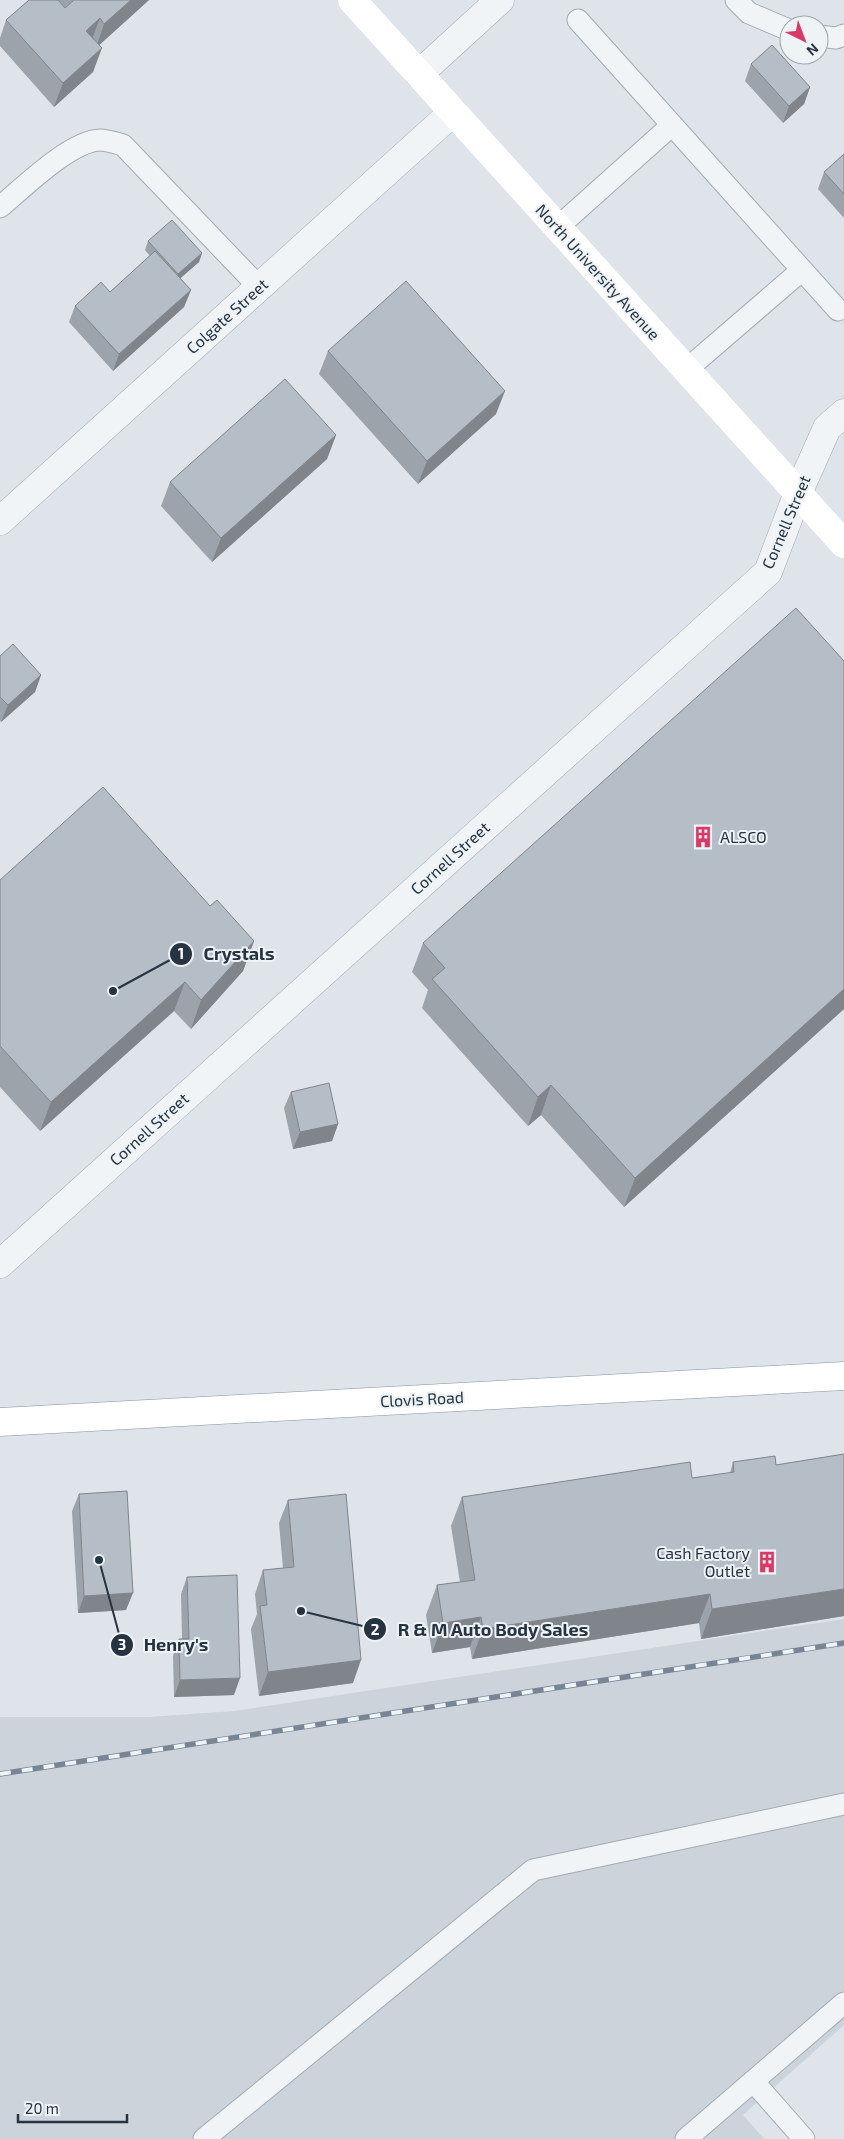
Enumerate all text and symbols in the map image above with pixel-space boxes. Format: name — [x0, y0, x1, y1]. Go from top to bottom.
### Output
north arrow — [779, 15, 829, 65]
text: N — [804, 40, 822, 60]
street label: North University Avenue — [532, 200, 664, 343]
street label: Colgate Street — [182, 274, 271, 357]
street label: Cornell Street — [757, 472, 814, 571]
street label: Cornell Street — [406, 817, 493, 898]
building icon: ALSCO — [690, 824, 716, 850]
place label: ALSCO — [720, 827, 767, 846]
callout: Crystals — [168, 938, 284, 971]
text: Crystals — [203, 942, 275, 964]
text: 1 — [178, 944, 184, 962]
street label: Cornell Street — [105, 1088, 192, 1169]
street label: Clovis Road — [380, 1387, 464, 1410]
place label: Cash Factory Outlet — [656, 1543, 751, 1580]
building icon: Cash Factory Outlet — [754, 1549, 780, 1575]
callout: R & M Auto Body Sales — [363, 1613, 599, 1646]
text: R & M Auto Body Sales — [398, 1618, 588, 1640]
text: 2 — [371, 1620, 380, 1638]
callout: Henry's — [109, 1629, 219, 1662]
text: Henry's — [144, 1633, 208, 1655]
text: 3 — [118, 1635, 126, 1653]
scale bar — [18, 2092, 126, 2124]
text: 20 m — [25, 2099, 59, 2117]

